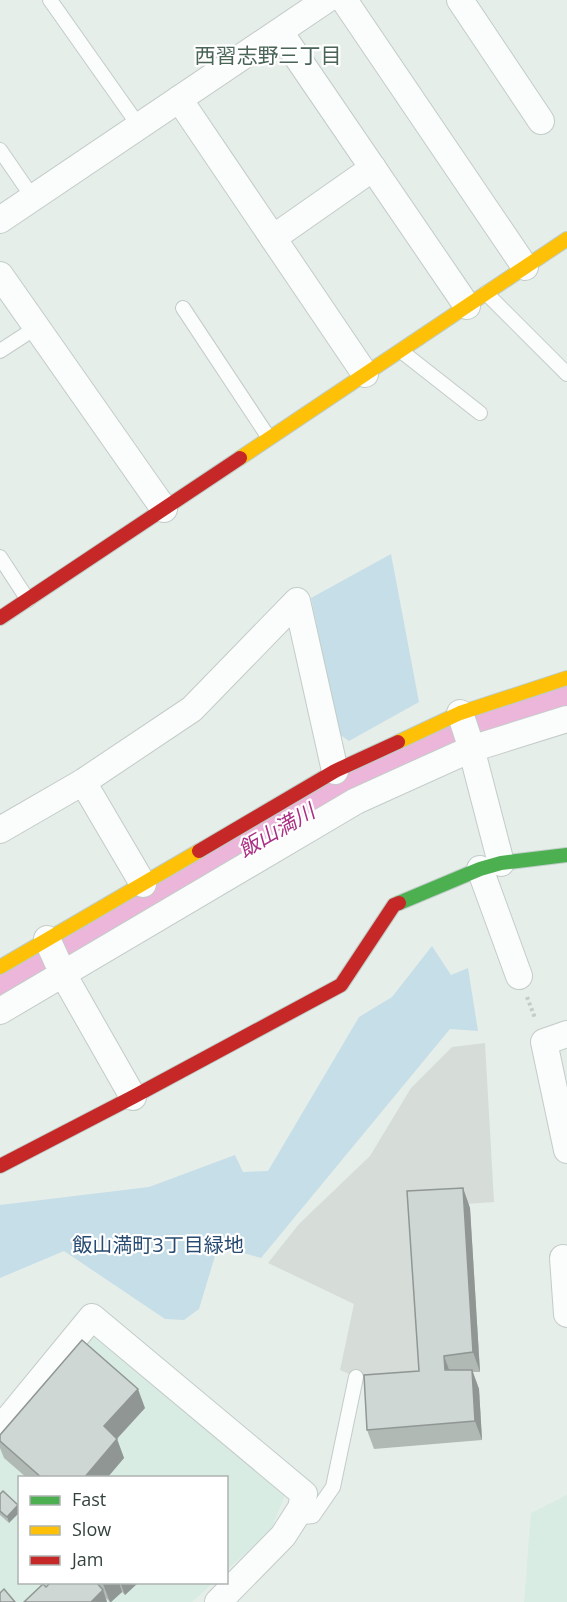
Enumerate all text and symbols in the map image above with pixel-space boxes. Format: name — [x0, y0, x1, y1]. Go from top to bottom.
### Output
district label: 西習志野三丁目 — [195, 41, 342, 69]
water label: 飯山満川 — [233, 796, 321, 863]
park label: 飯山満町3丁目緑地 — [72, 1231, 244, 1258]
legend — [18, 1476, 228, 1584]
text: Fast — [72, 1487, 106, 1511]
text: Slow — [72, 1517, 111, 1541]
text: Jam — [70, 1547, 104, 1571]

